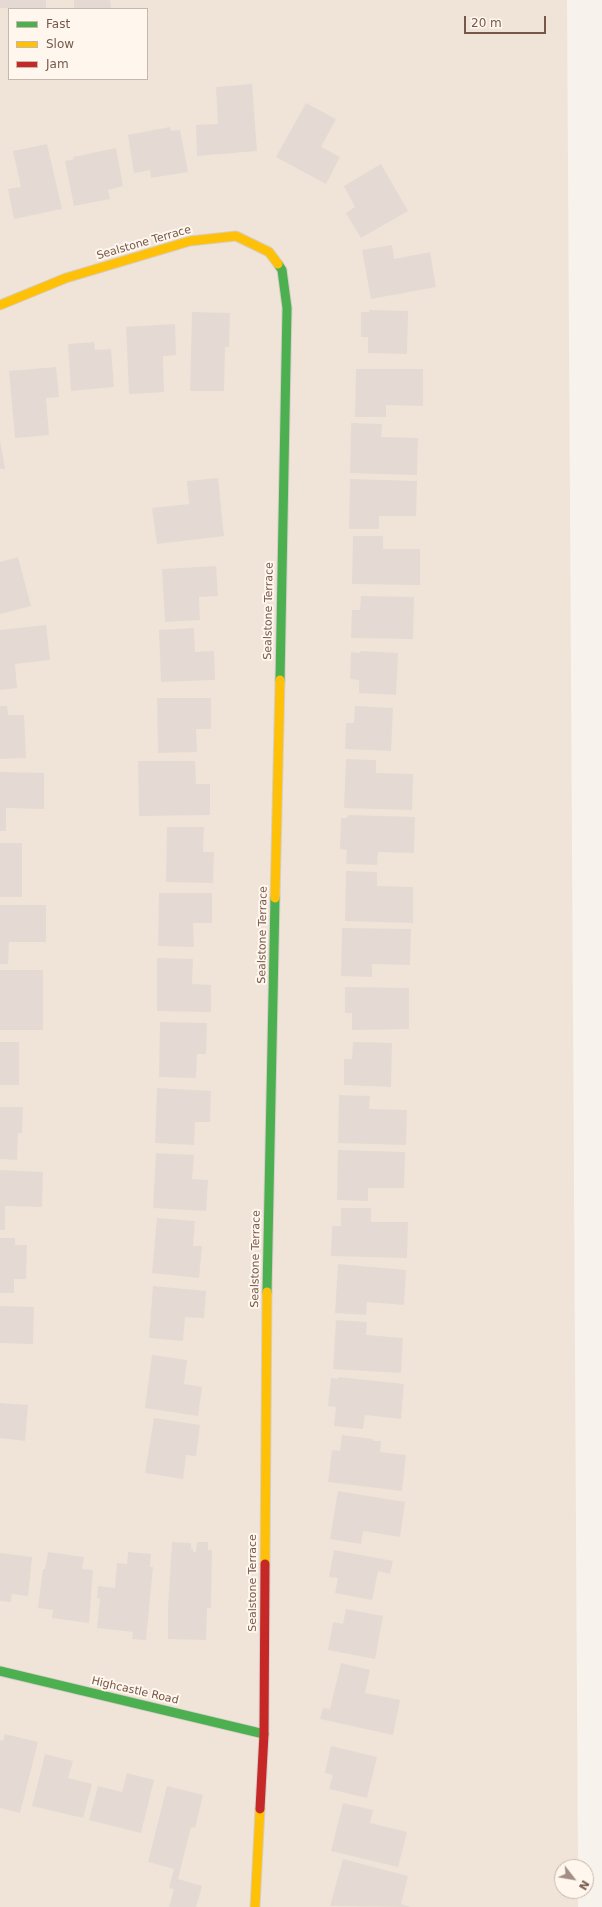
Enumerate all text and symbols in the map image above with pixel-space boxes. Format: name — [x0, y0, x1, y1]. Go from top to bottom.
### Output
legend — [8, 8, 148, 80]
scale bar — [466, 8, 548, 34]
text: 20 m — [471, 16, 502, 30]
text: Fast — [46, 17, 70, 31]
text: Slow — [46, 37, 74, 51]
text: Jam — [46, 57, 69, 71]
street label: Sealstone Terrace — [95, 223, 193, 263]
street label: Sealstone Terrace — [262, 562, 276, 660]
street label: Sealstone Terrace — [256, 886, 270, 984]
street label: Sealstone Terrace — [249, 1210, 263, 1308]
street label: Sealstone Terrace — [246, 1534, 260, 1632]
street label: Highcastle Road — [90, 1675, 180, 1707]
north arrow — [554, 1859, 594, 1899]
text: N — [576, 1878, 592, 1892]

